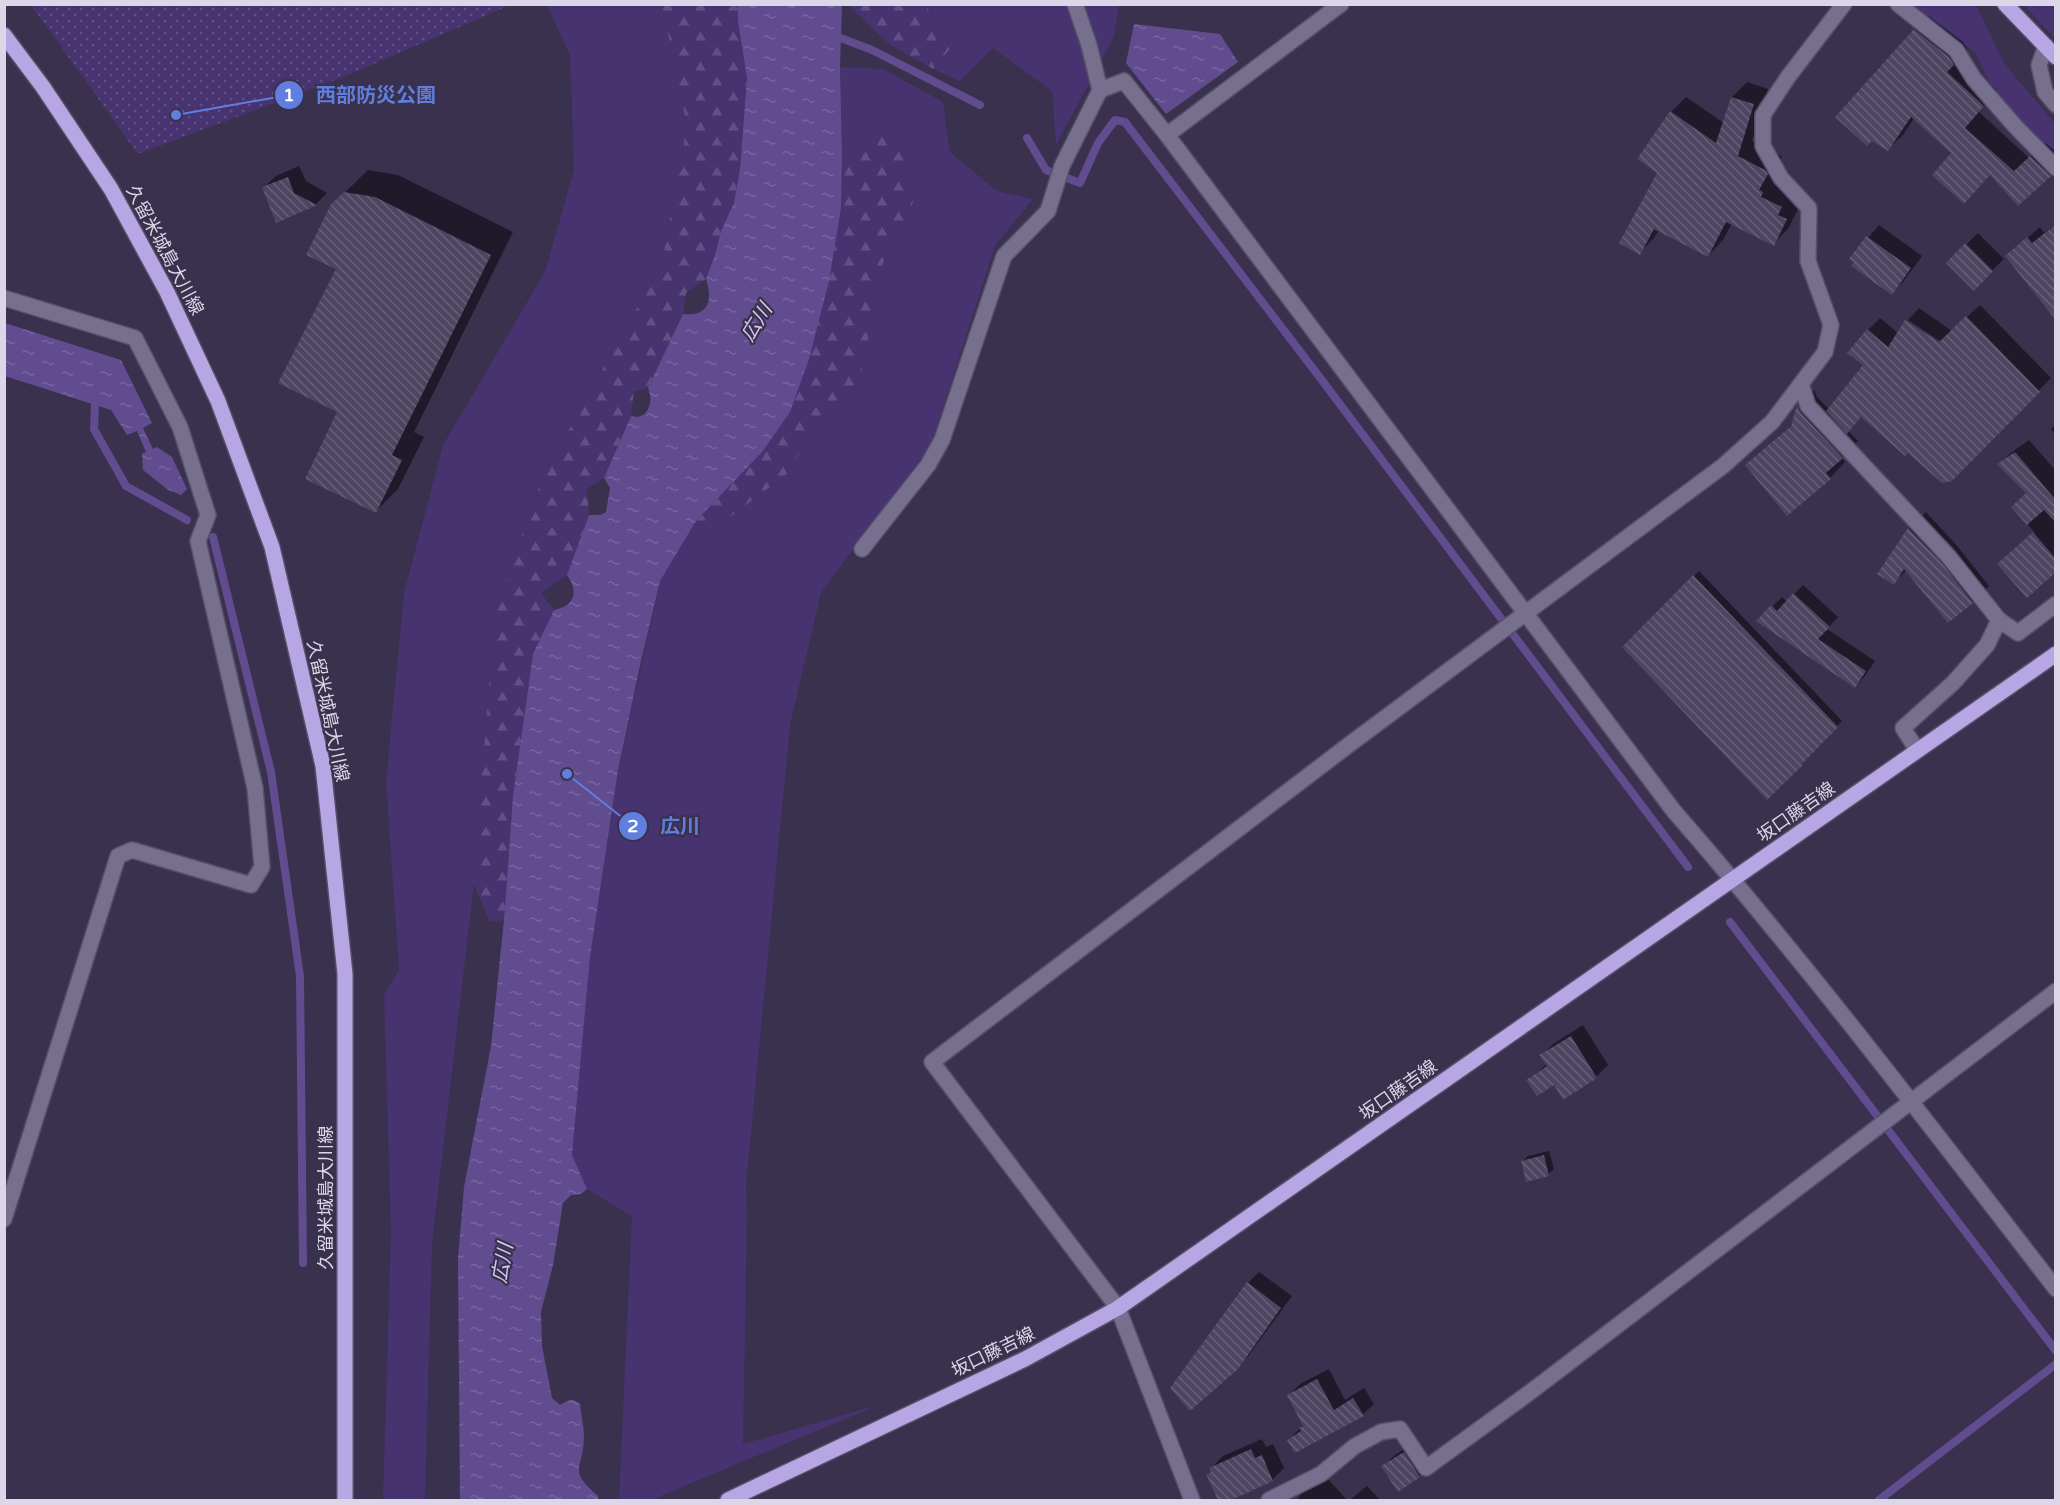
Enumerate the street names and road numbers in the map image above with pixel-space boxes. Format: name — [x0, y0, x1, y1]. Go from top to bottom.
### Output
street label: 久留米城島大川線 — [121, 181, 209, 319]
street label: 久留米城島大川線 — [302, 638, 354, 784]
street label: 坂口藤吉線 — [1753, 777, 1839, 847]
street label: 坂口藤吉線 — [1355, 1055, 1441, 1125]
street label: 久留米城島大川線 — [315, 1126, 337, 1270]
street label: 坂口藤吉線 — [948, 1322, 1038, 1382]

